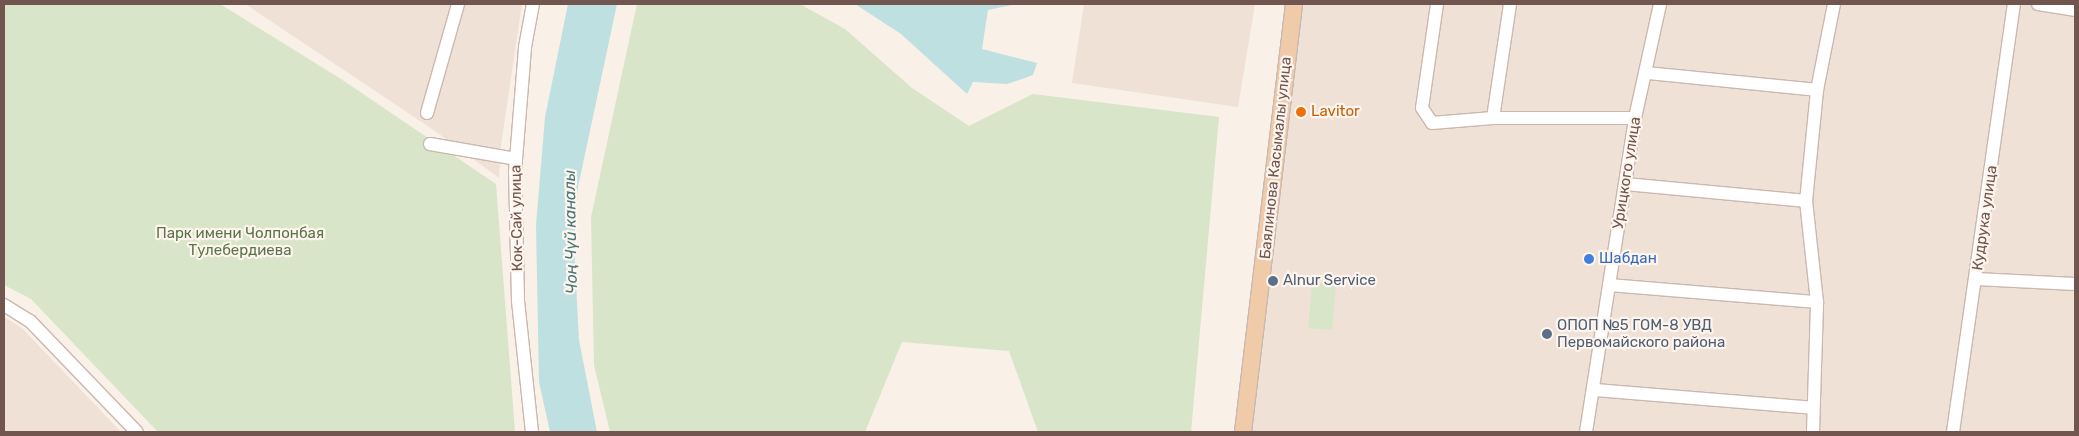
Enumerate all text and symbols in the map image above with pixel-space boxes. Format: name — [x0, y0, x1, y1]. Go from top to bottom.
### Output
street label: Баялинова Касымалы улица — [1256, 56, 1296, 260]
place label: Lavitor — [1311, 103, 1360, 121]
marker: Lavitor — [1295, 106, 1307, 118]
street label: Урицкого улица — [1609, 115, 1645, 231]
street label: Кудрука улица — [1969, 164, 2001, 272]
street label: Кок-Сай улица — [507, 165, 527, 271]
water label: Чоң Чүй каналы — [560, 170, 582, 294]
park label: Парк имени Чолпонбая Тулебердиева — [156, 224, 324, 259]
place label: Шабдан — [1599, 250, 1657, 268]
marker: Шабдан — [1583, 253, 1595, 265]
place label: Alnur Service — [1283, 272, 1376, 290]
marker: Alnur Service — [1267, 275, 1279, 287]
place label: ОПОП №5 ГОМ-8 УВД Первомайского района — [1557, 316, 1725, 351]
marker: ОПОП №5 ГОМ-8 УВД Первомайского района — [1541, 328, 1553, 340]

